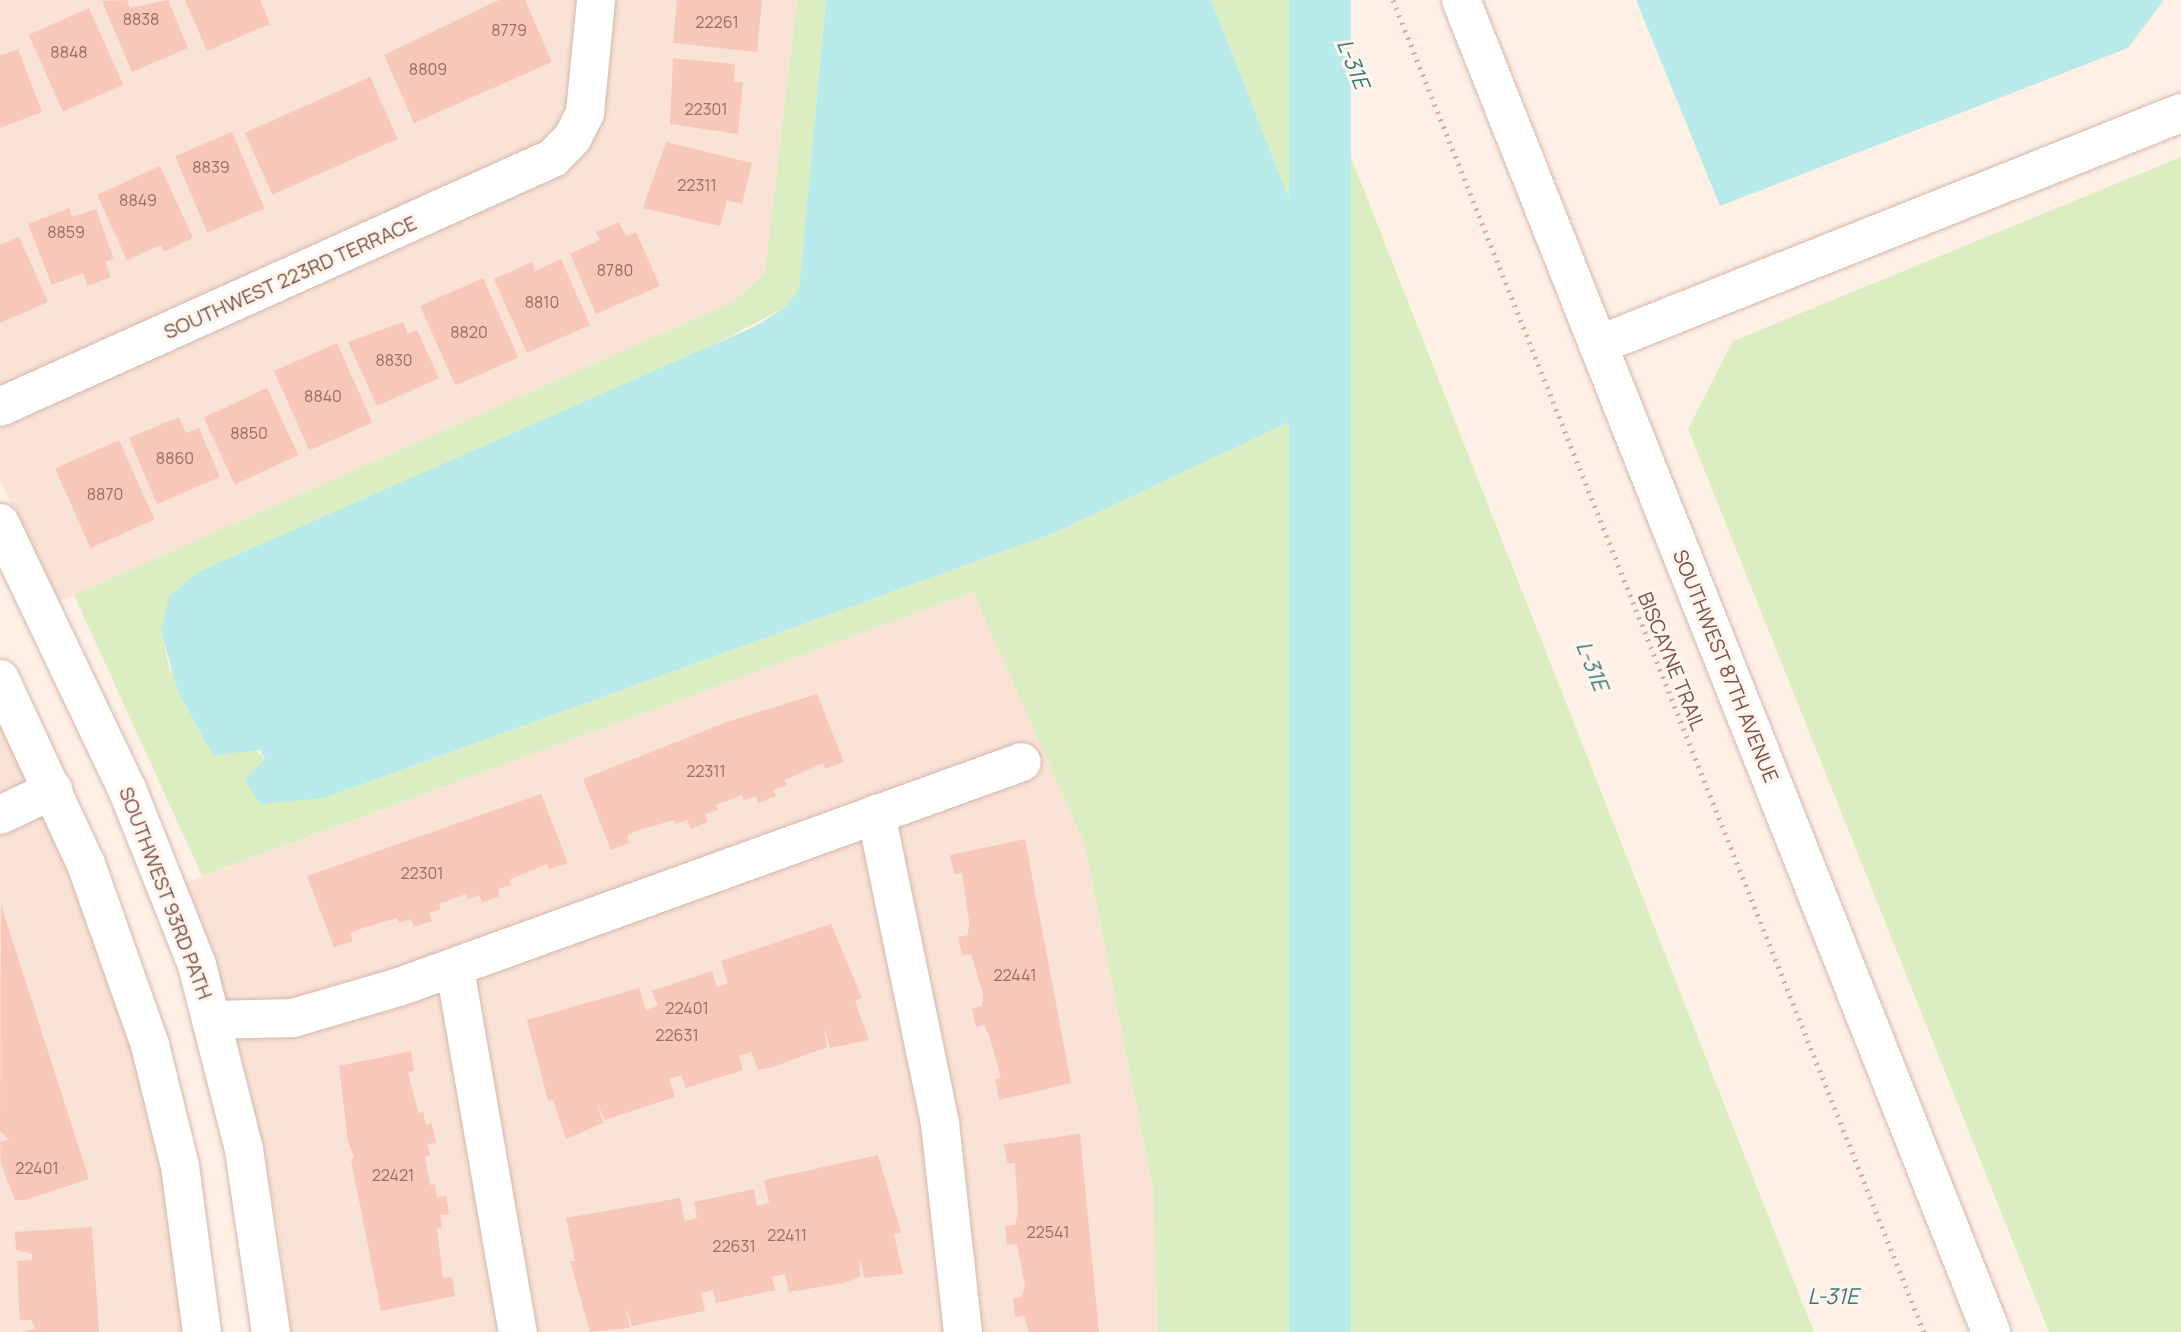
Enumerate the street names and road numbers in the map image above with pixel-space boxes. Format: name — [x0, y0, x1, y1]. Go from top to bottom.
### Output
street label: SOUTHWEST 223RD TERRACE — [160, 210, 420, 344]
street label: SOUTHWEST 87TH AVENUE — [1668, 546, 1784, 786]
street label: BISCAYNE TRAIL — [1633, 588, 1711, 734]
street label: SOUTHWEST 93RD PATH — [114, 783, 218, 1003]

